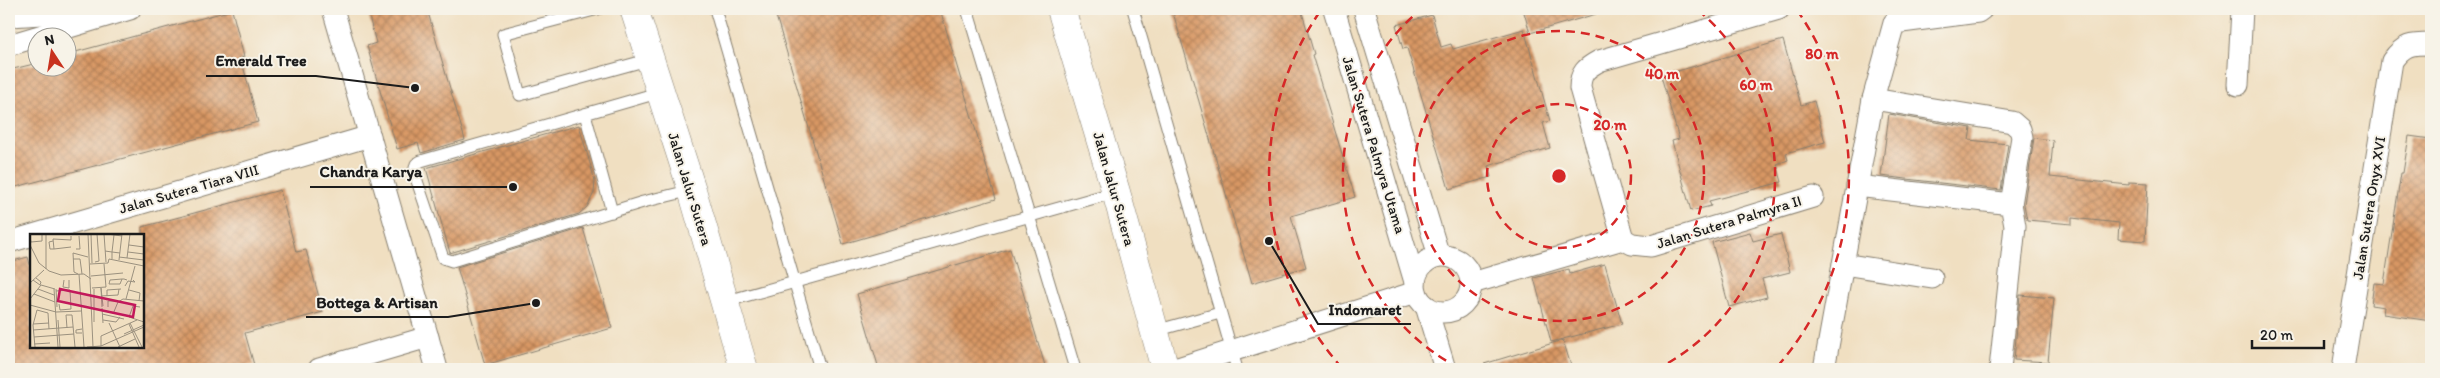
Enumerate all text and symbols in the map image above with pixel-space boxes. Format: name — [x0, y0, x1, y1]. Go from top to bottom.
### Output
north arrow — [28, 28, 78, 78]
text: N — [43, 30, 56, 49]
callout: Emerald Tree — [206, 45, 316, 76]
text: 80 m — [1805, 45, 1839, 63]
text: Emerald Tree — [215, 51, 307, 70]
street label: Jalan Sutera Palmyra Utama — [1338, 54, 1410, 236]
text: 40 m — [1645, 65, 1680, 83]
text: 60 m — [1739, 76, 1773, 94]
text: 20 m — [1593, 116, 1627, 134]
street label: Jalan Jalur Sutera — [664, 130, 716, 248]
street label: Jalan Jalur Sutera — [1089, 130, 1139, 248]
street label: Jalan Sutera Onyx XVI — [2349, 135, 2389, 281]
callout: Chandra Karya — [310, 156, 432, 187]
street label: Jalan Sutera Tiara VIII — [117, 160, 261, 218]
text: Chandra Karya — [320, 162, 423, 182]
centre of rings — [1550, 167, 1568, 185]
street label: Jalan Sutera Palmyra II — [1654, 191, 1804, 253]
inset map — [30, 234, 144, 348]
callout: Bottega & Artisan — [306, 286, 448, 317]
text: Bottega & Artisan — [316, 293, 438, 313]
callout: Indomaret — [1318, 293, 1411, 324]
text: Indomaret — [1328, 300, 1402, 319]
scale bar — [2252, 318, 2325, 350]
text: 20 m — [2260, 326, 2294, 344]

